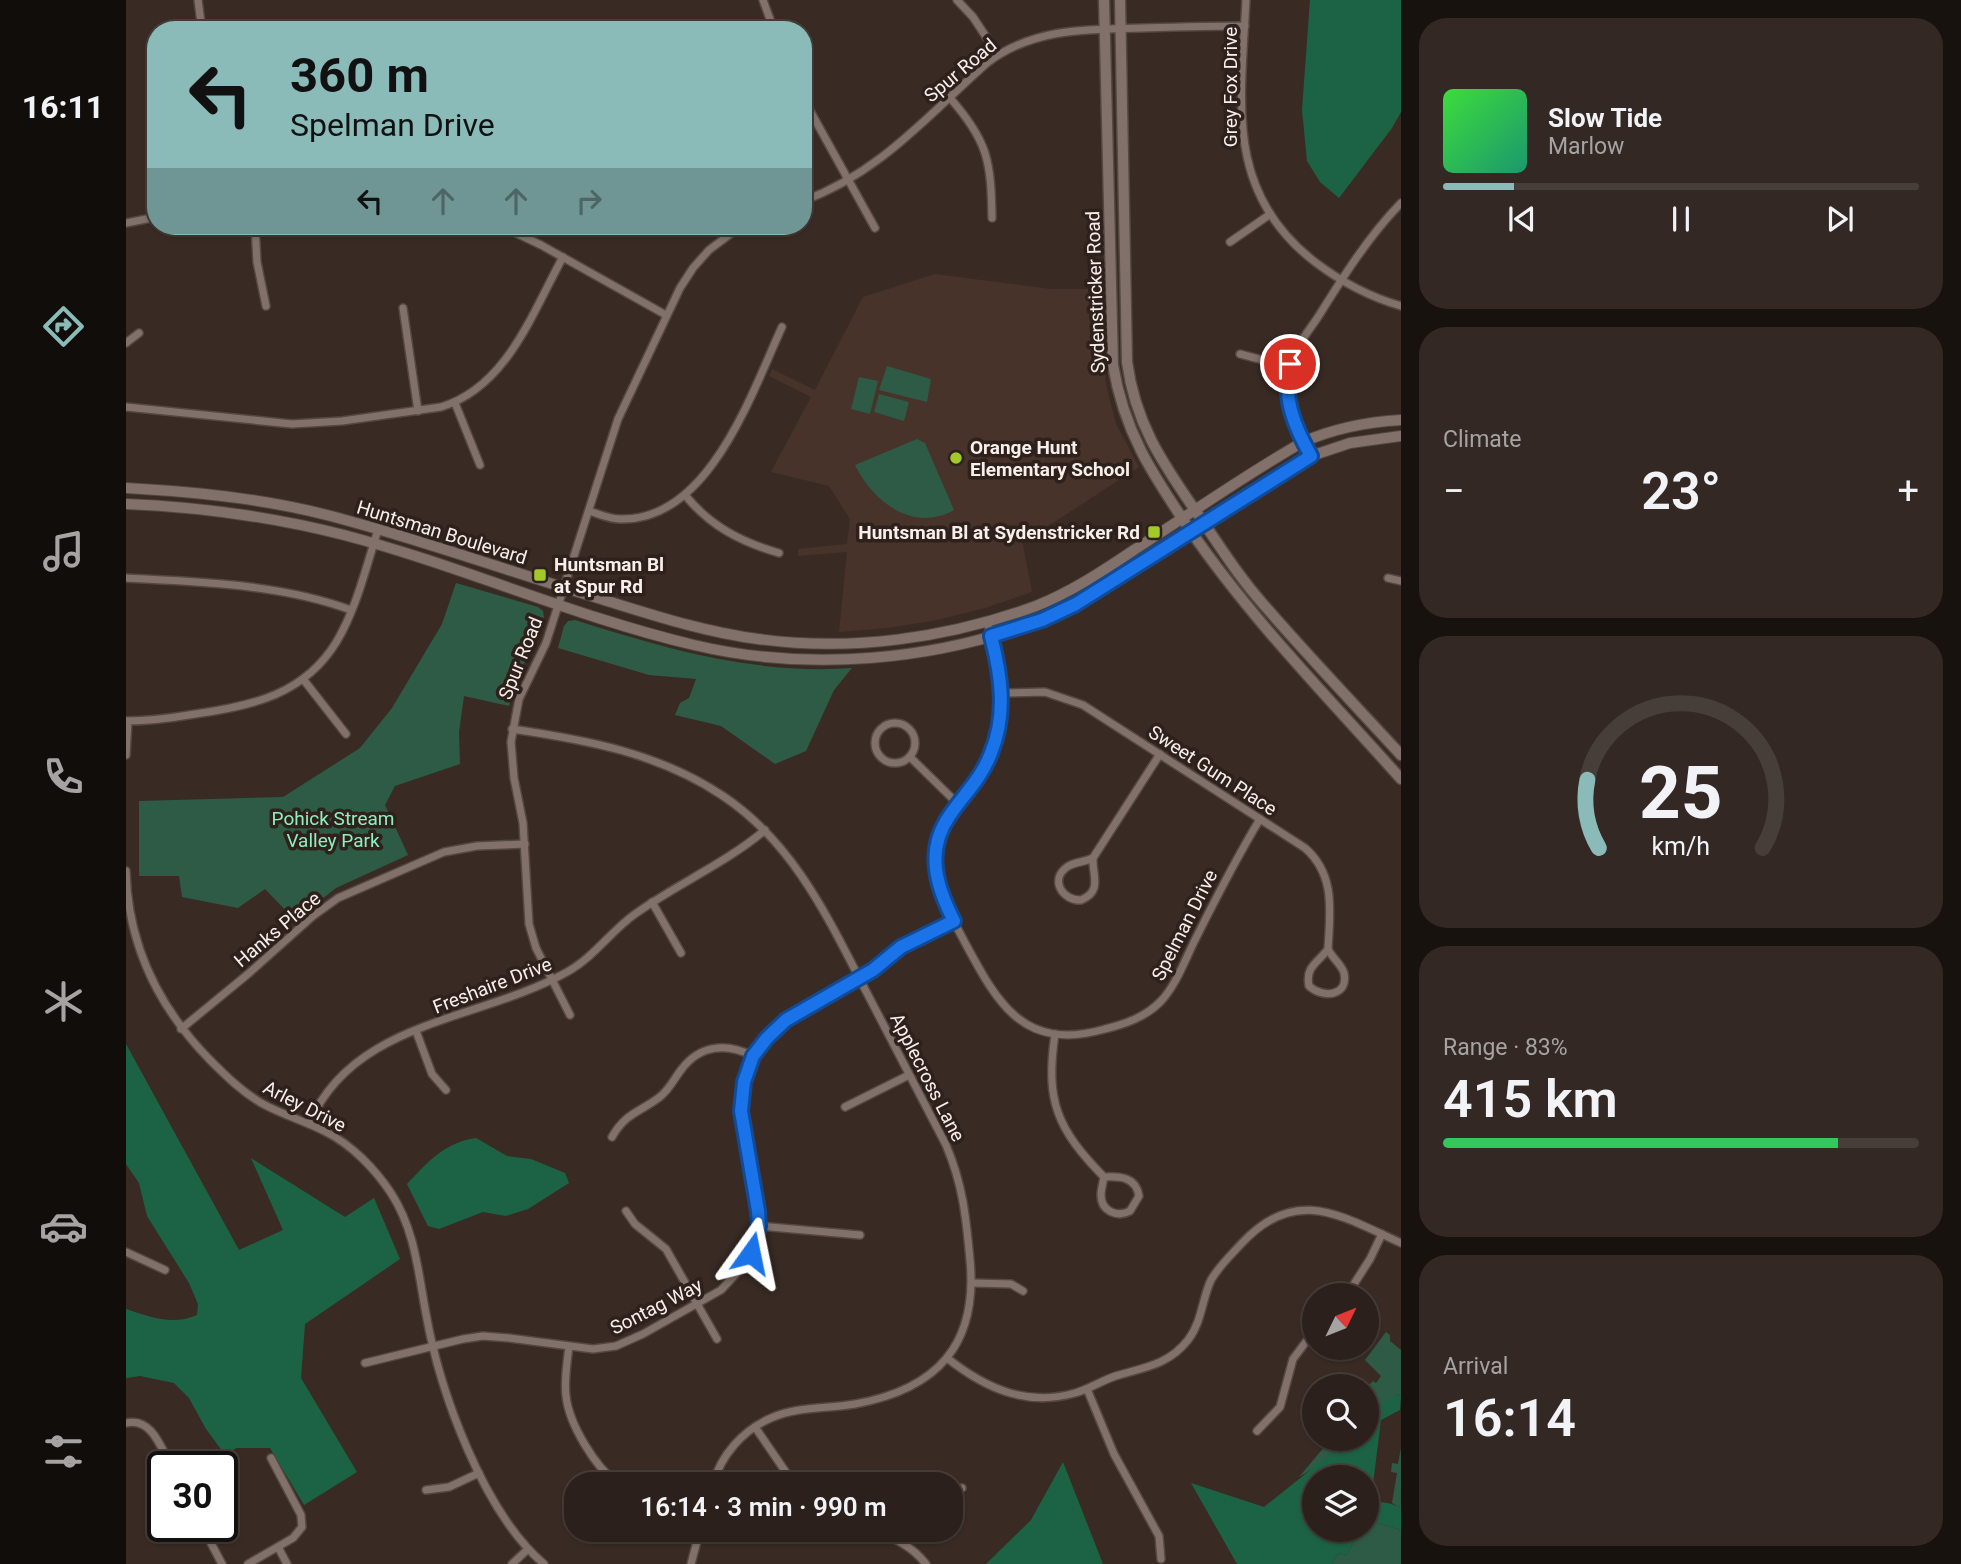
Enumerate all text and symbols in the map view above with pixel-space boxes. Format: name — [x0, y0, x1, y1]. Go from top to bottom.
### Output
street label: Grey Fox Drive — [1219, 27, 1242, 147]
street label: Spur Road — [920, 34, 1001, 107]
text: 360 m — [290, 47, 429, 104]
icon: left — [175, 49, 266, 140]
text: 16:11 — [22, 88, 104, 126]
text: Slow Tide — [1548, 103, 1662, 133]
text: Spelman Drive — [290, 106, 495, 144]
text: Marlow — [1548, 133, 1624, 160]
icon: left — [351, 182, 389, 220]
icon: ahead — [424, 182, 462, 220]
icon: ahead — [497, 182, 535, 220]
icon: right — [570, 182, 608, 220]
icon: previous — [1503, 200, 1541, 238]
icon: pause — [1662, 200, 1700, 238]
icon: next — [1821, 200, 1859, 238]
street label: Sydenstricker Road — [1081, 210, 1110, 374]
icon: directions — [39, 302, 88, 351]
pin — [1260, 334, 1320, 394]
icon: arrive — [1271, 345, 1309, 383]
text: Climate — [1443, 426, 1522, 453]
place label: Orange Hunt Elementary School — [970, 436, 1130, 481]
marker: Orange Hunt Elementary School — [948, 450, 964, 466]
text: 23° — [1641, 461, 1721, 522]
text: − — [1443, 469, 1465, 513]
text: + — [1897, 469, 1919, 513]
street label: Huntsman Boulevard — [354, 496, 530, 569]
place label: Huntsman Bl at Sydenstricker Rd — [858, 521, 1140, 544]
marker: Huntsman Bl at Sydenstricker Rd — [1146, 524, 1162, 540]
icon: music — [39, 527, 88, 576]
place label: Huntsman Bl at Spur Rd — [554, 553, 664, 598]
marker: Huntsman Bl at Spur Rd — [532, 567, 548, 583]
street label: Spur Road — [493, 613, 547, 703]
street label: Sweet Gum Place — [1144, 720, 1281, 820]
text: 25 — [1639, 750, 1723, 836]
icon: phone — [39, 752, 88, 801]
park label: Pohick Stream Valley Park — [272, 807, 394, 852]
text: km/h — [1652, 832, 1710, 861]
street label: Spelman Drive — [1147, 866, 1222, 985]
street label: Hanks Place — [230, 887, 325, 972]
street label: Freshaire Drive — [429, 952, 555, 1019]
icon: climate — [39, 977, 88, 1026]
street label: Applecross Lane — [885, 1009, 970, 1145]
text: Range · 83% — [1443, 1034, 1568, 1061]
text: 415 km — [1443, 1069, 1618, 1130]
street label: Arley Drive — [260, 1076, 350, 1137]
icon: car — [39, 1202, 88, 1251]
position arrow — [714, 1216, 788, 1290]
street label: Sontag Way — [606, 1273, 706, 1339]
north arrow — [1302, 1283, 1379, 1360]
map controls — [1302, 1283, 1379, 1542]
text: Arrival — [1443, 1353, 1508, 1380]
button: search — [1302, 1374, 1379, 1451]
text: 16:14 — [1443, 1388, 1576, 1449]
icon: filters — [39, 1427, 88, 1476]
speed limit sign: 30 — [147, 1451, 238, 1542]
button: layers — [1302, 1465, 1379, 1542]
text: 16:14 · 3 min · 990 m — [640, 1492, 887, 1522]

